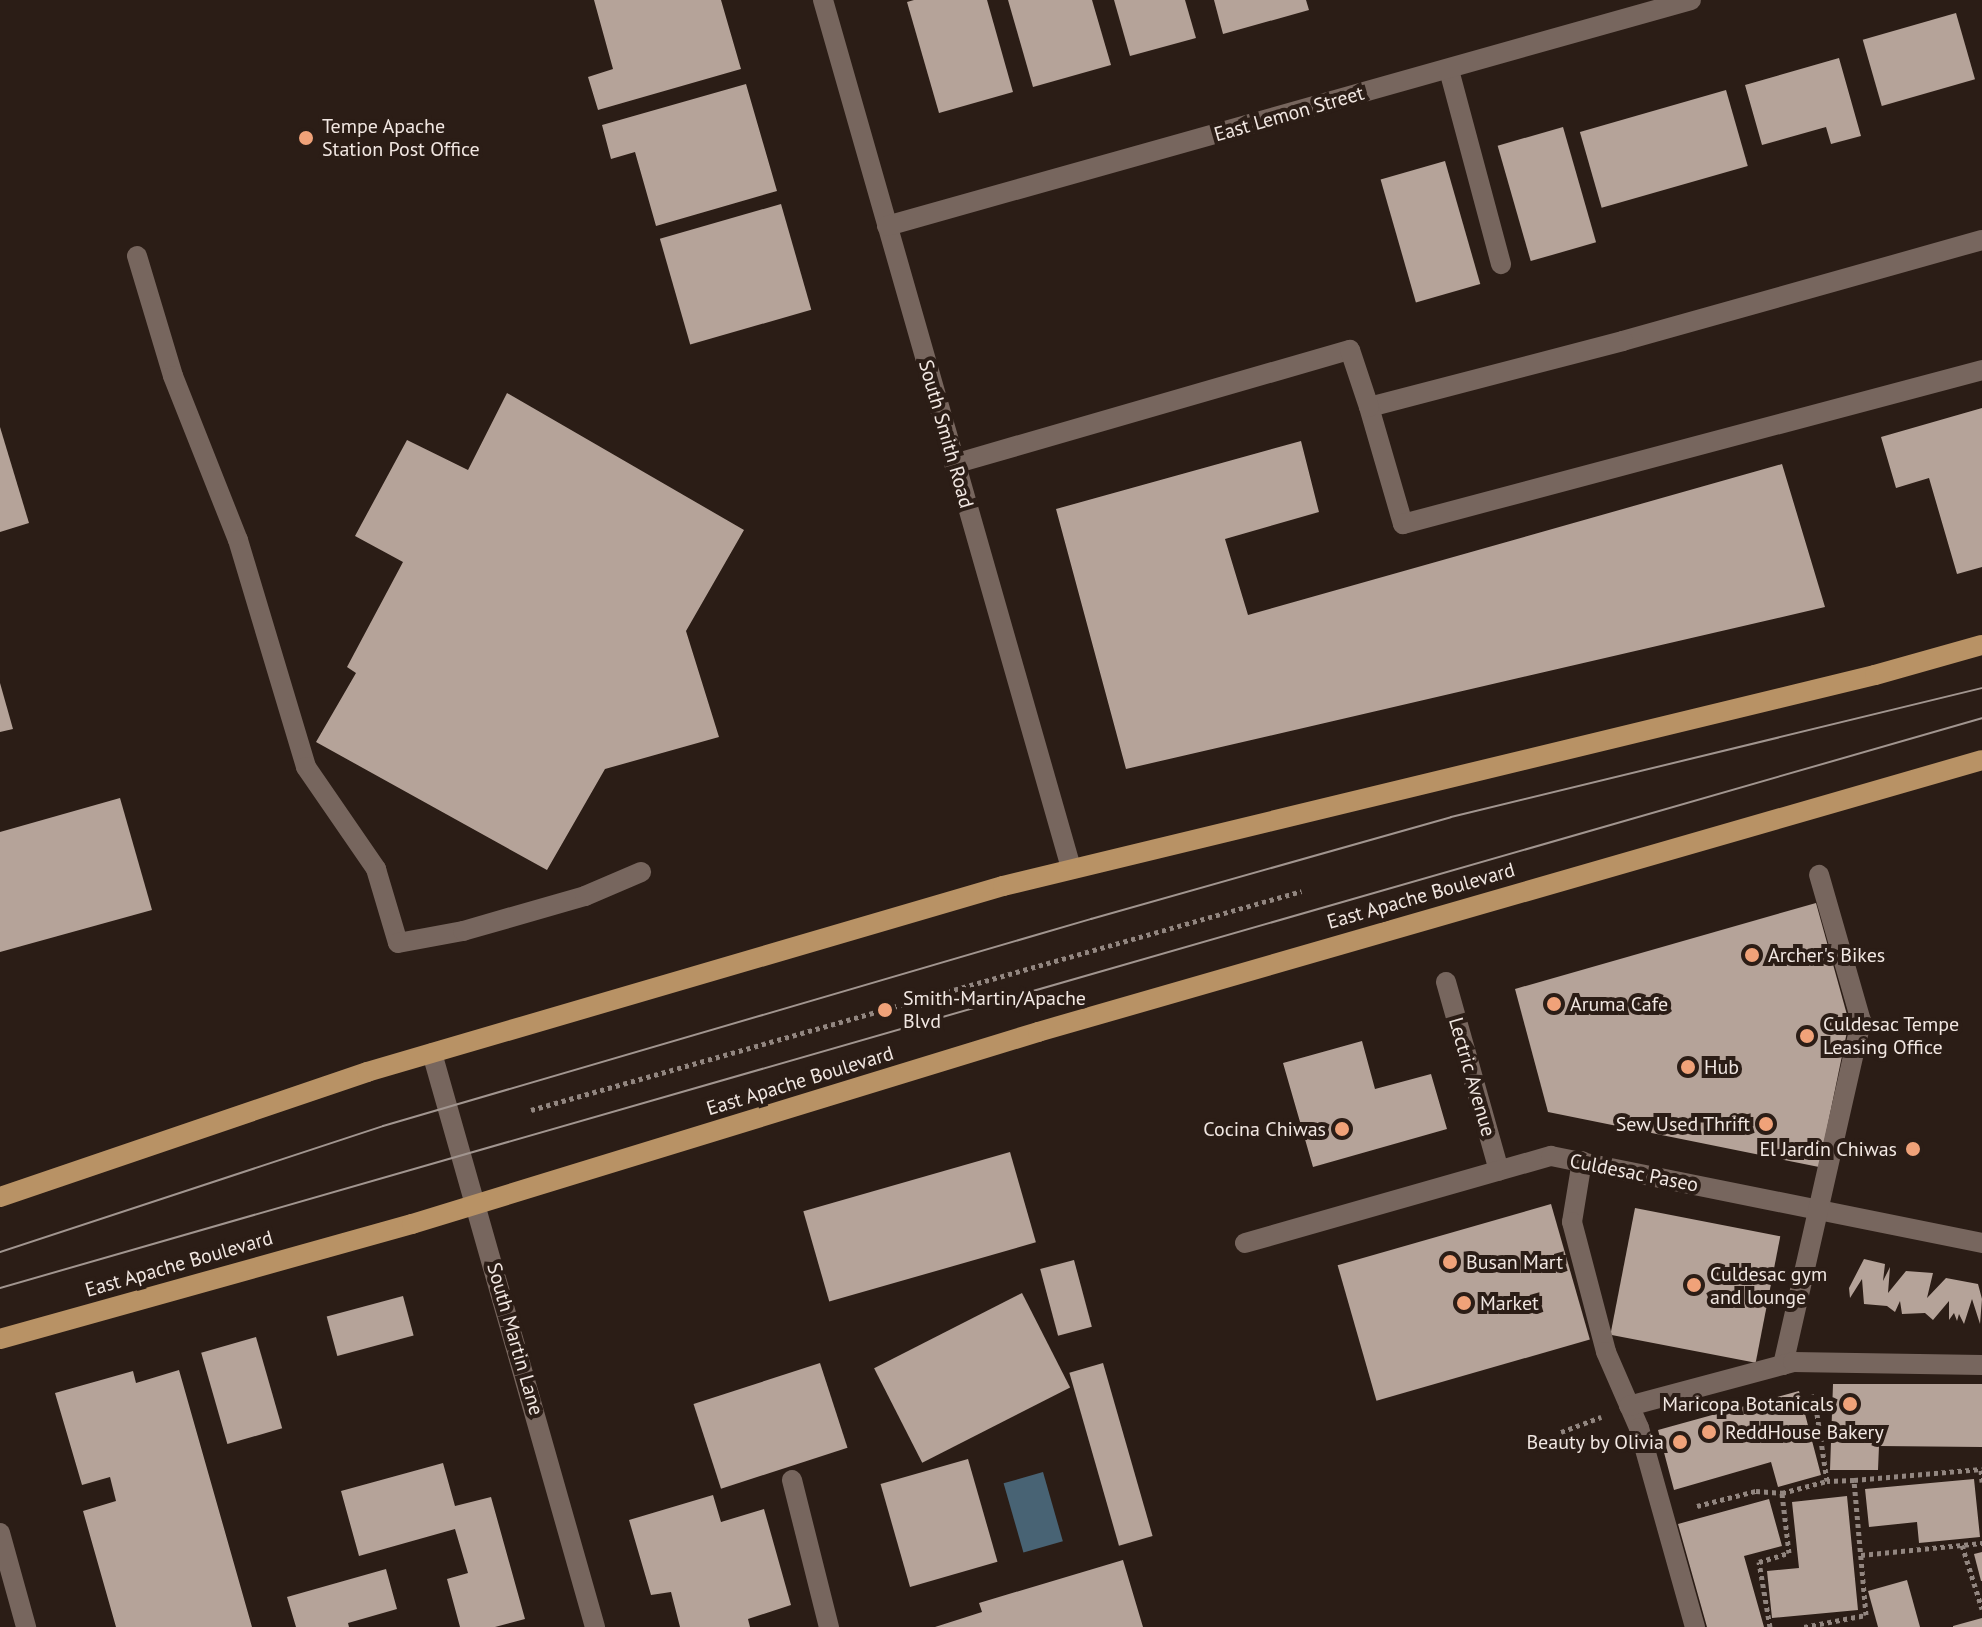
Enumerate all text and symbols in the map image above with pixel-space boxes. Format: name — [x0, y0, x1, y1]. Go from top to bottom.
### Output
street label: East Lemon Street — [1211, 81, 1367, 147]
place label: Tempe Apache Station Post Office — [322, 114, 480, 161]
marker: Tempe Apache Station Post Office — [297, 129, 315, 147]
street label: South Smith Road — [913, 357, 979, 511]
street label: East Apache Boulevard — [1324, 858, 1518, 934]
place label: Archer's Bikes — [1768, 943, 1885, 967]
marker: Archer's Bikes — [1743, 946, 1761, 964]
place label: Smith-Martin/Apache Blvd — [903, 986, 1086, 1033]
place label: Aruma Cafe — [1570, 992, 1668, 1016]
marker: Aruma Cafe — [1545, 995, 1563, 1013]
marker: Smith-Martin/Apache Blvd — [874, 999, 896, 1021]
place label: Culdesac Tempe Leasing Office — [1823, 1012, 1960, 1059]
street label: Lectric Avenue — [1443, 1014, 1501, 1140]
marker: Culdesac Tempe Leasing Office — [1798, 1027, 1816, 1045]
street label: East Apache Boulevard — [703, 1041, 897, 1121]
place label: Hub — [1704, 1055, 1739, 1079]
marker: Hub — [1679, 1058, 1697, 1076]
place label: Sew Used Thrift — [1615, 1112, 1750, 1136]
marker: Sew Used Thrift — [1757, 1115, 1775, 1133]
place label: Cocina Chiwas — [1203, 1117, 1326, 1141]
marker: Cocina Chiwas — [1333, 1120, 1351, 1138]
place label: El Jardin Chiwas — [1759, 1137, 1897, 1161]
marker: El Jardin Chiwas — [1904, 1140, 1922, 1158]
street label: Culdesac Paseo — [1568, 1149, 1700, 1197]
street label: East Apache Boulevard — [82, 1226, 276, 1302]
place label: Busan Mart — [1466, 1250, 1563, 1274]
marker: Busan Mart — [1441, 1253, 1459, 1271]
street label: South Martin Lane — [482, 1260, 548, 1418]
place label: Culdesac gym and lounge — [1710, 1262, 1828, 1309]
marker: Culdesac gym and lounge — [1685, 1276, 1703, 1294]
place label: Market — [1480, 1291, 1539, 1315]
marker: Market — [1455, 1294, 1473, 1312]
place label: Maricopa Botanicals — [1662, 1392, 1834, 1416]
marker: Maricopa Botanicals — [1841, 1395, 1859, 1413]
place label: ReddHouse Bakery — [1725, 1420, 1884, 1444]
marker: ReddHouse Bakery — [1700, 1423, 1718, 1441]
place label: Beauty by Olivia — [1525, 1430, 1664, 1454]
marker: Beauty by Olivia — [1671, 1433, 1689, 1451]

